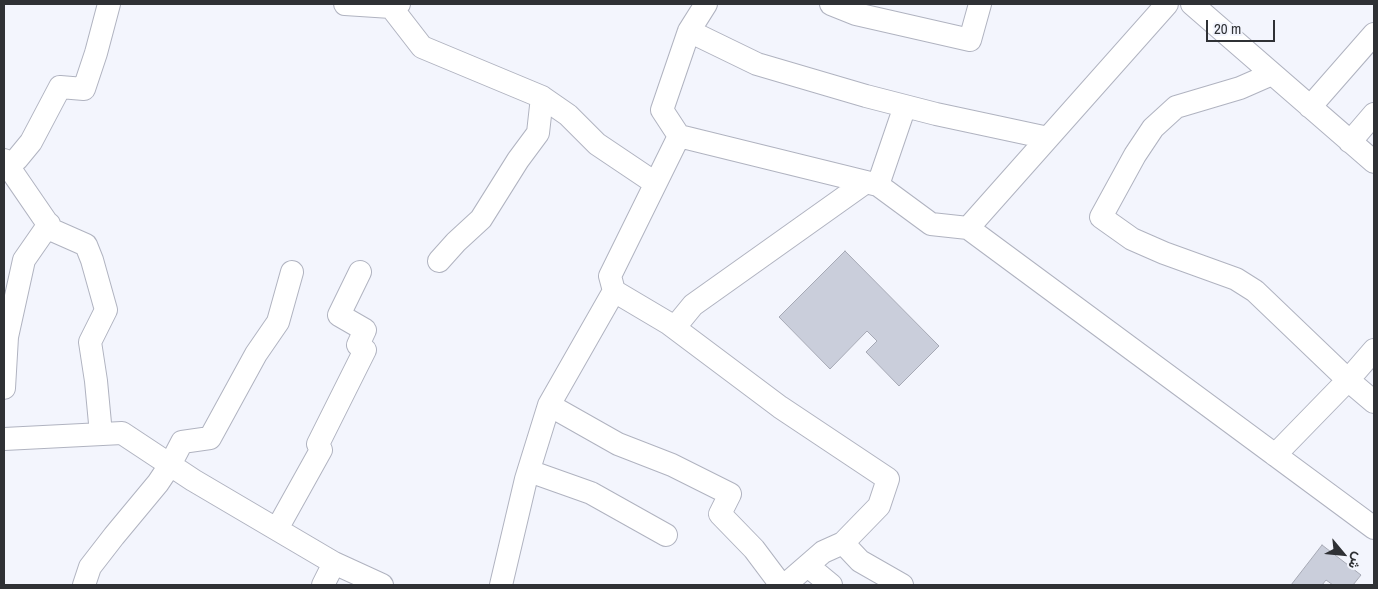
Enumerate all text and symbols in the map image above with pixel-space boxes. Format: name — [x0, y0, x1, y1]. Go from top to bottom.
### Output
scale bar — [1208, 10, 1277, 42]
text: 20 m — [1214, 18, 1241, 39]
north arrow — [1318, 529, 1368, 579]
text: ش — [1344, 549, 1368, 573]

